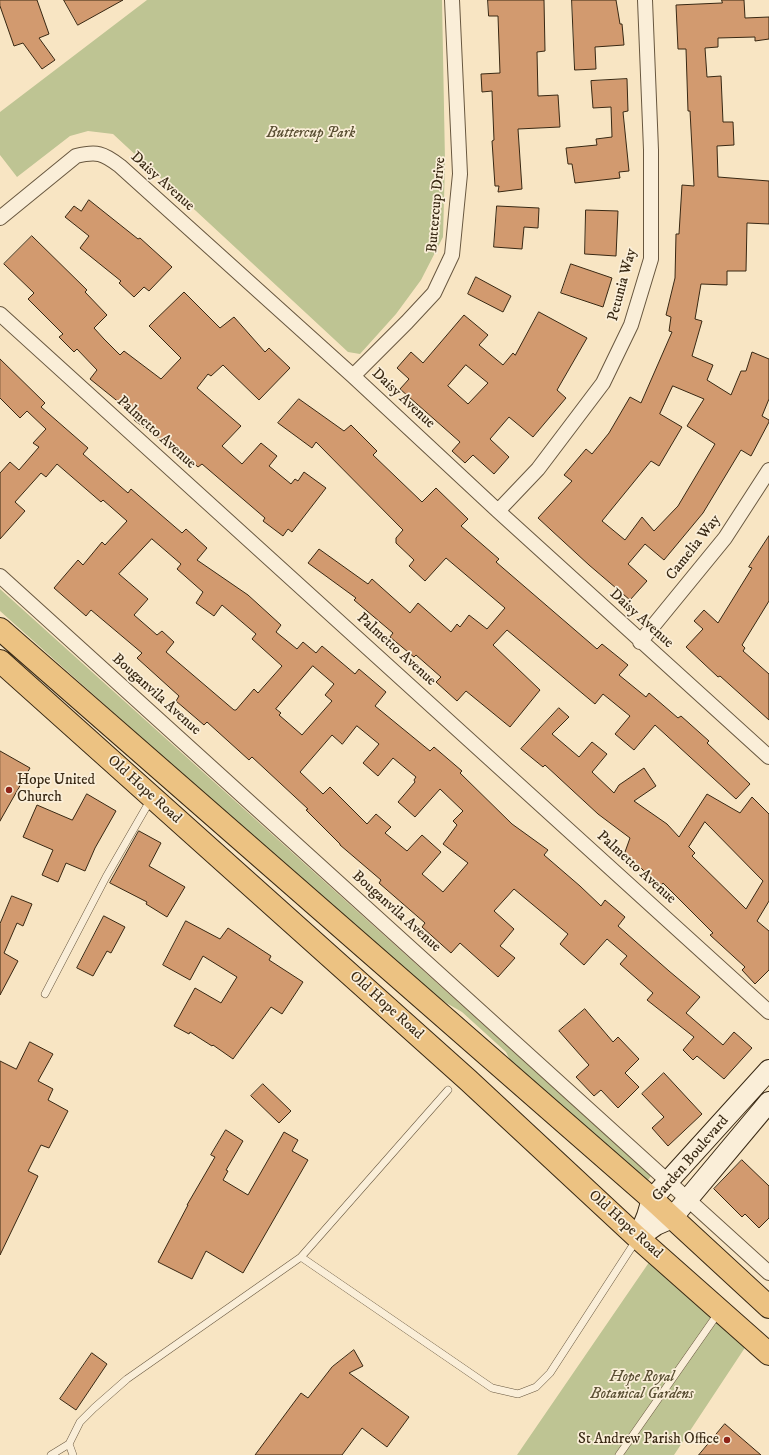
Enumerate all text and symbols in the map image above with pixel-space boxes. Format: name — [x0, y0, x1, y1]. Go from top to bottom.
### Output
park label: Buttercup Park — [267, 125, 355, 143]
street label: Daisy Avenue — [126, 149, 198, 215]
street label: Buttercup Drive — [424, 156, 450, 254]
street label: Petunia Way — [605, 247, 641, 323]
street label: Daisy Avenue — [368, 365, 438, 433]
street label: Palmetto Avenue — [113, 393, 199, 473]
street label: Camelia Way — [663, 512, 725, 584]
street label: Daisy Avenue — [605, 586, 677, 652]
street label: Palmetto Avenue — [353, 610, 439, 690]
street label: Bouganvila Avenue — [108, 650, 204, 740]
street label: Old Hope Road — [103, 752, 185, 828]
place label: Hope United Church — [17, 772, 95, 807]
marker: Hope United Church — [4, 785, 14, 795]
street label: Palmetto Avenue — [593, 828, 679, 908]
street label: Bouganvila Avenue — [348, 867, 444, 957]
street label: Old Hope Road — [345, 968, 427, 1044]
street label: Garden Boulevard — [649, 1112, 733, 1206]
street label: Old Hope Road — [584, 1187, 666, 1263]
park label: Hope Royal Botanical Gardens — [590, 1369, 694, 1404]
place label: St Andrew Parish Office — [578, 1431, 719, 1449]
marker: St Andrew Parish Office — [722, 1435, 732, 1445]

